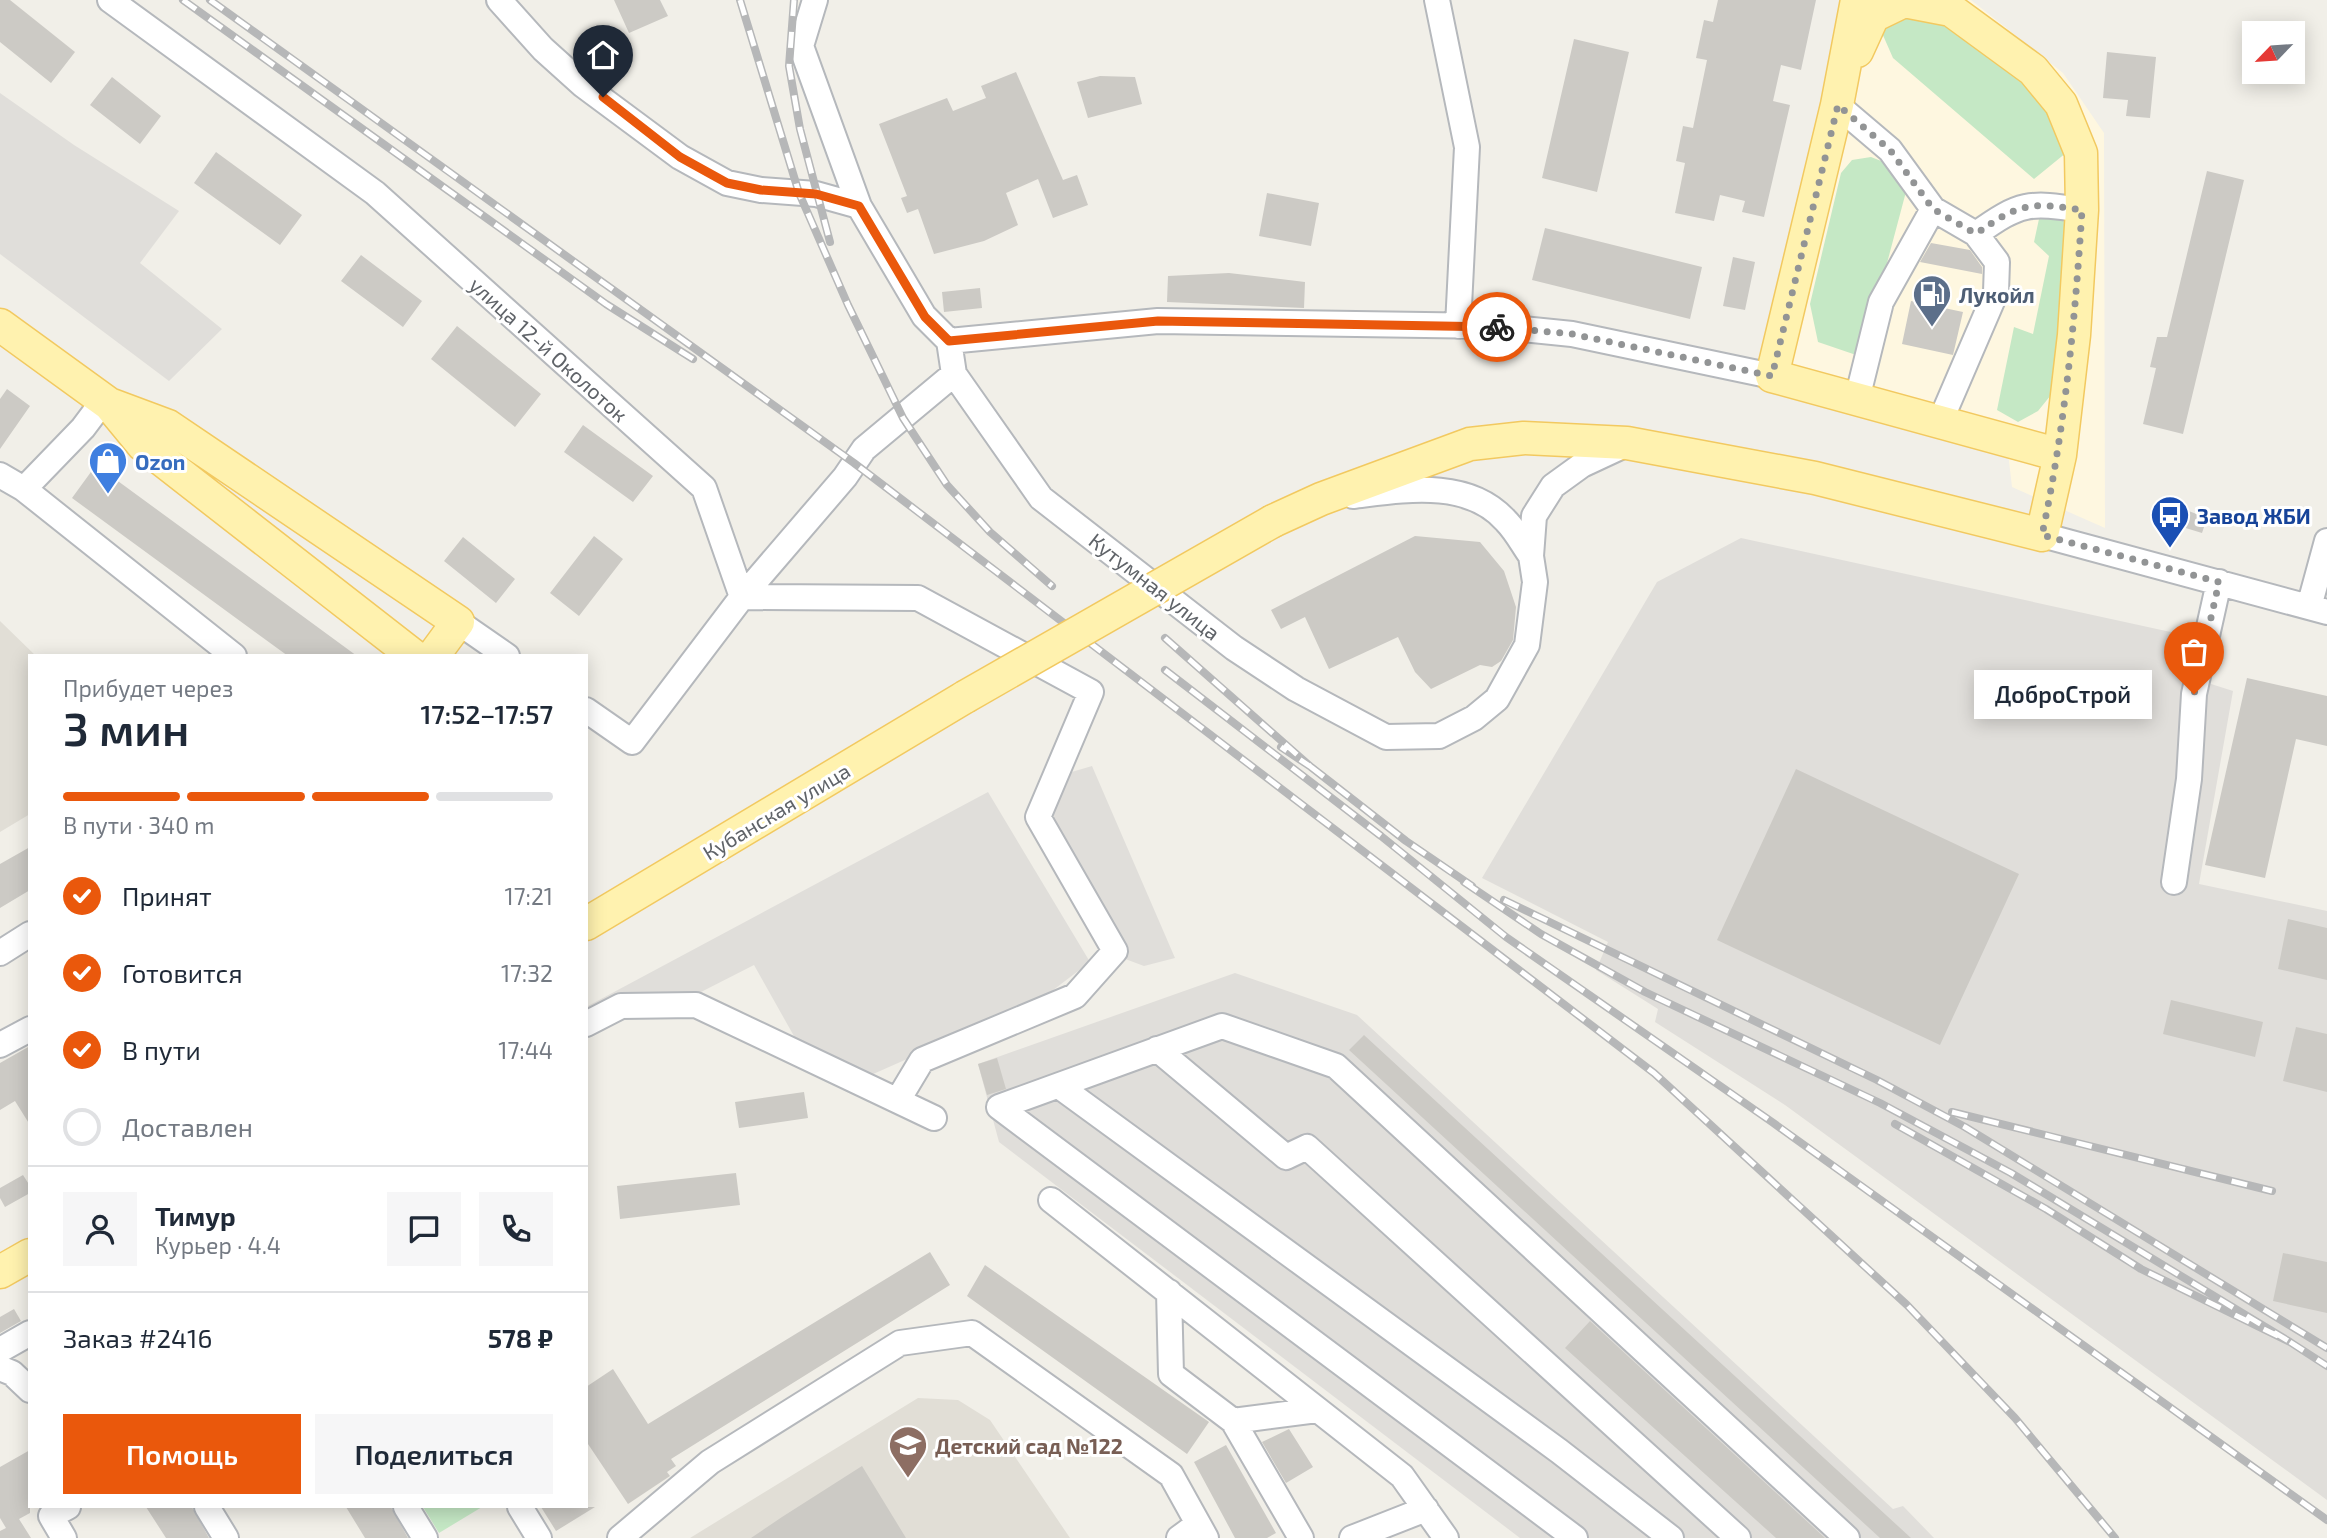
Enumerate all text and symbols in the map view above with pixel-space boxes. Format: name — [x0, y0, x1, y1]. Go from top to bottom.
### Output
north arrow — [2242, 21, 2305, 84]
map controls — [2242, 21, 2305, 84]
pin — [573, 25, 633, 97]
icon: home — [584, 36, 622, 74]
street label: улица 12-й Околоток — [464, 271, 633, 427]
fuel station icon: Лукойл — [1911, 273, 1953, 328]
place label: Лукойл — [1959, 282, 2035, 307]
courier — [1462, 292, 1532, 362]
icon: bike — [1478, 308, 1516, 346]
shop icon: Ozon — [87, 440, 129, 495]
place label: Ozon — [135, 449, 185, 474]
bus stop icon: Завод ЖБИ — [2149, 494, 2191, 549]
place label: Завод ЖБИ — [2197, 503, 2311, 528]
street label: Кутумная улица — [1084, 527, 1225, 646]
pin — [2164, 622, 2224, 694]
icon: bag — [2175, 633, 2213, 671]
callout: ДоброСтрой — [1974, 670, 2152, 718]
text: Прибудет через — [63, 674, 233, 702]
text: ДоброСтрой — [1995, 680, 2131, 708]
text: 17:52–17:57 — [420, 698, 553, 729]
text: 3 мин — [63, 700, 189, 755]
street label: Кубанская улица — [698, 757, 855, 866]
text: В пути · 340 m — [63, 811, 214, 839]
icon: check — [63, 877, 101, 915]
text: Принят — [122, 880, 212, 911]
text: 17:21 — [505, 882, 553, 910]
icon: check — [63, 954, 101, 992]
text: Готовится — [122, 957, 243, 988]
text: 17:32 — [501, 959, 553, 987]
icon: check — [63, 1031, 101, 1069]
text: В пути — [122, 1034, 201, 1065]
text: 17:44 — [498, 1036, 553, 1064]
text: Доставлен — [122, 1111, 253, 1142]
button: person — [63, 1192, 137, 1266]
button: chat — [387, 1192, 461, 1266]
button: phone — [479, 1192, 553, 1266]
text: Тимур — [155, 1200, 236, 1231]
text: Курьер · 4.4 — [155, 1231, 281, 1259]
text: Заказ #2416 — [63, 1322, 212, 1353]
text: 578 ₽ — [488, 1322, 553, 1353]
button: Помощь — [63, 1414, 301, 1494]
button: Поделиться — [315, 1414, 553, 1494]
school or university icon: Детский сад №122 — [887, 1424, 929, 1479]
place label: Детский сад №122 — [935, 1433, 1123, 1458]

